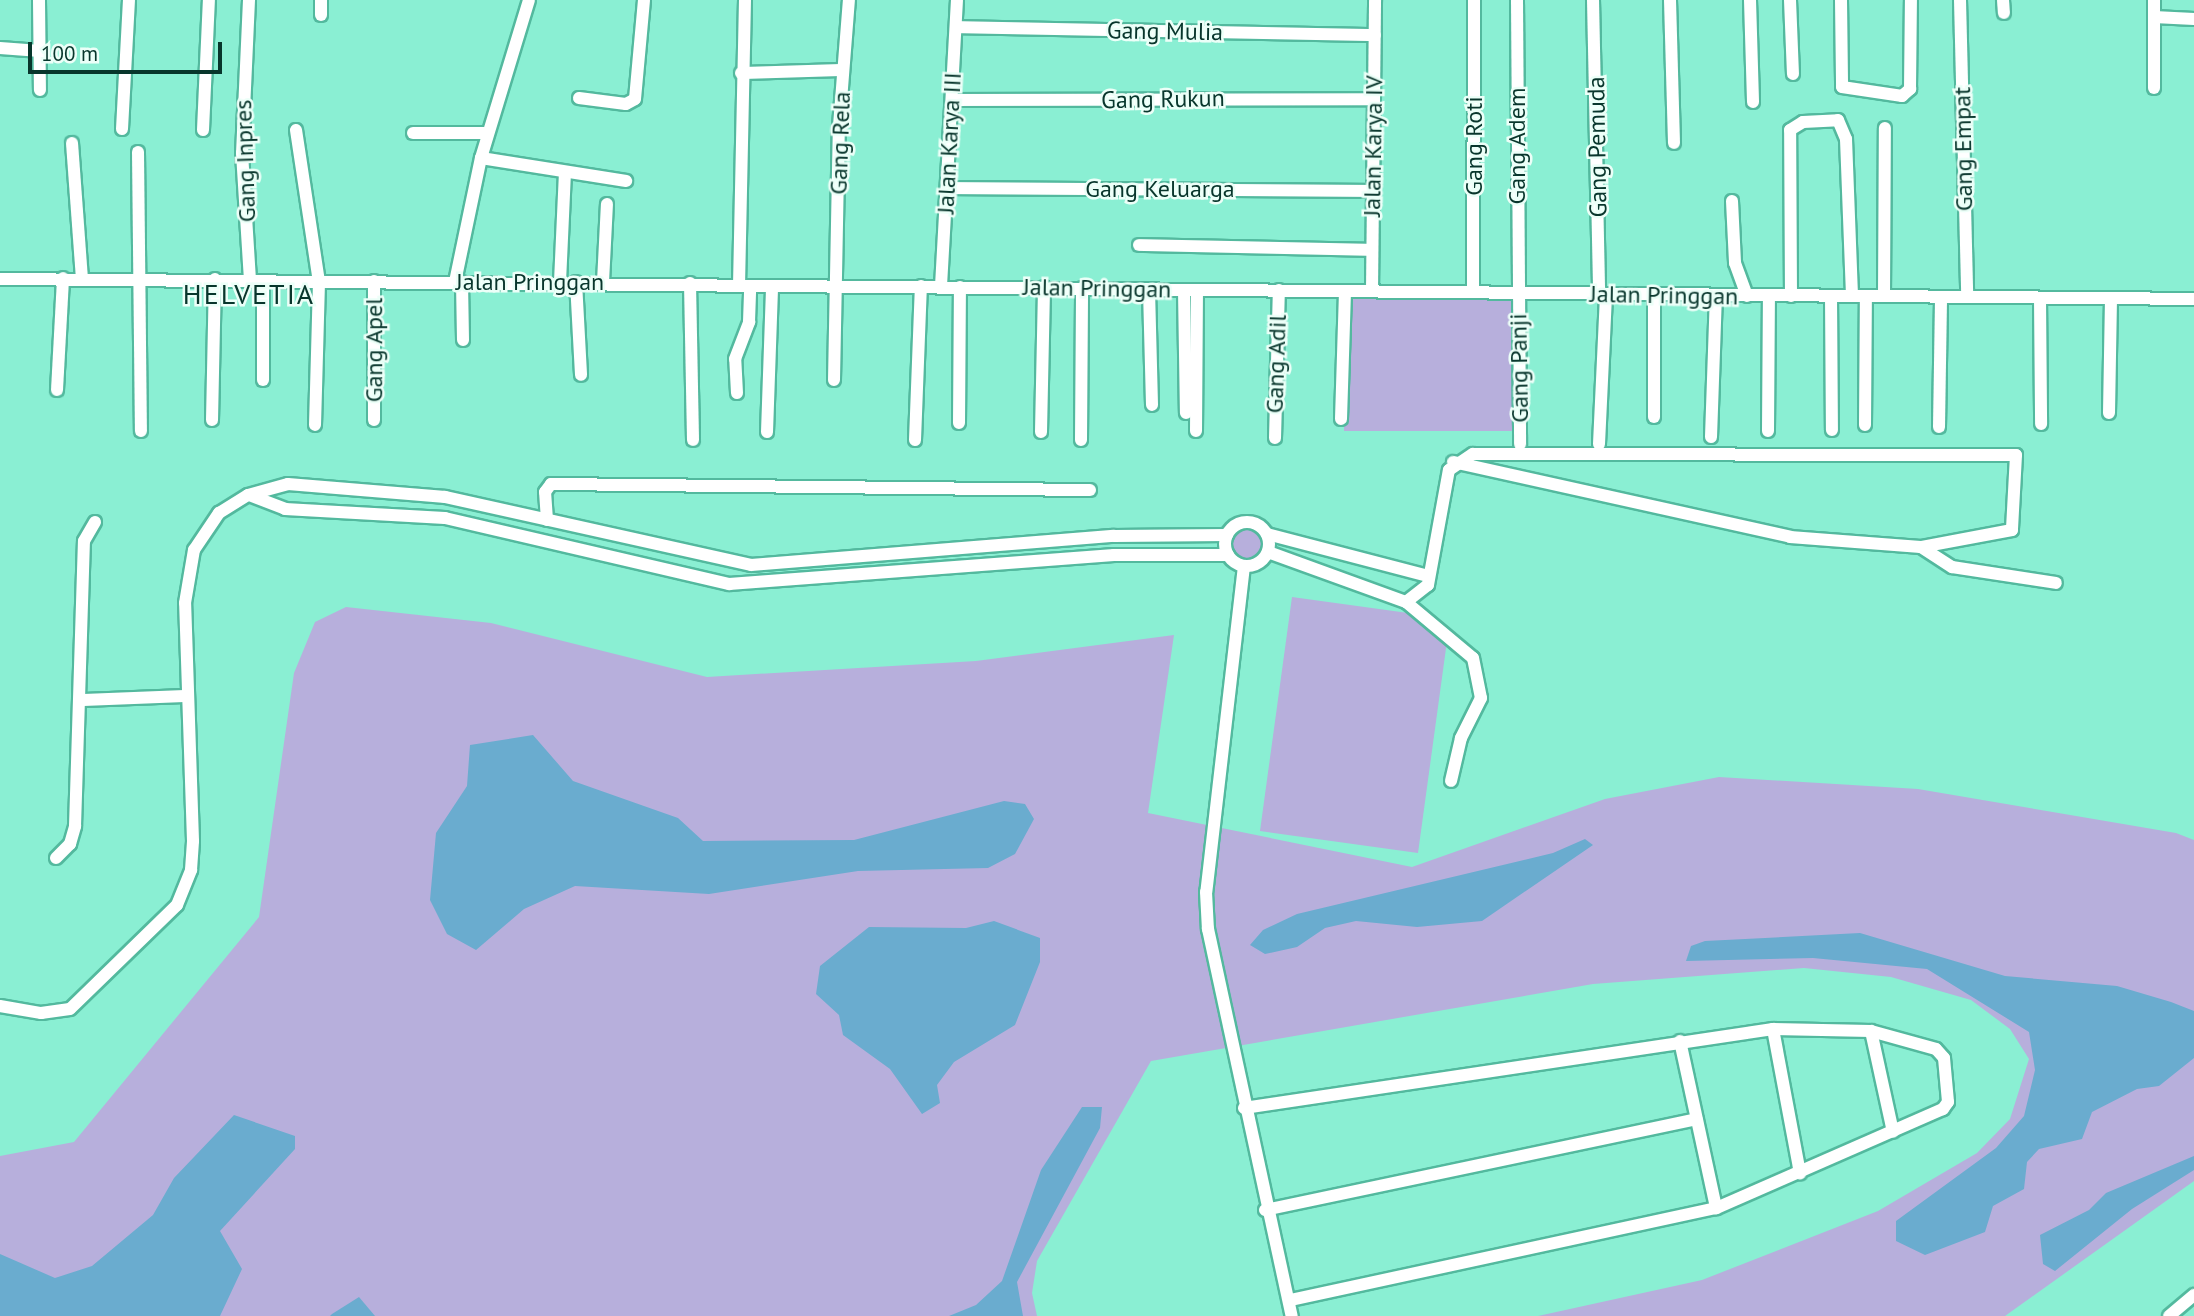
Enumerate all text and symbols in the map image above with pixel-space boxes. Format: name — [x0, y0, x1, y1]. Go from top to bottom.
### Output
street label: Gang Mulia — [1107, 16, 1223, 46]
scale bar — [32, 28, 226, 72]
text: 100 m — [41, 40, 98, 67]
street label: Jalan Karya III — [931, 71, 967, 215]
street label: Jalan Karya IV — [1357, 75, 1389, 217]
street label: Gang Pemuda — [1581, 76, 1613, 218]
street label: Gang Rukun — [1101, 84, 1225, 114]
street label: Gang Adem — [1503, 87, 1531, 205]
street label: Gang Empat — [1948, 87, 1978, 211]
street label: Gang Rela — [824, 91, 856, 195]
street label: Gang Roti — [1460, 96, 1488, 196]
street label: Gang Inpres — [228, 99, 262, 223]
street label: Gang Keluarga — [1085, 175, 1235, 203]
street label: Jalan Pringgan — [456, 268, 604, 296]
street label: Jalan Pringgan — [1023, 272, 1171, 304]
district label: HELVETIA — [184, 277, 314, 311]
street label: Jalan Pringgan — [1590, 279, 1738, 311]
street label: Gang Apel — [360, 297, 388, 403]
street label: Gang Panji — [1504, 313, 1534, 423]
street label: Gang Adil — [1260, 314, 1292, 414]

